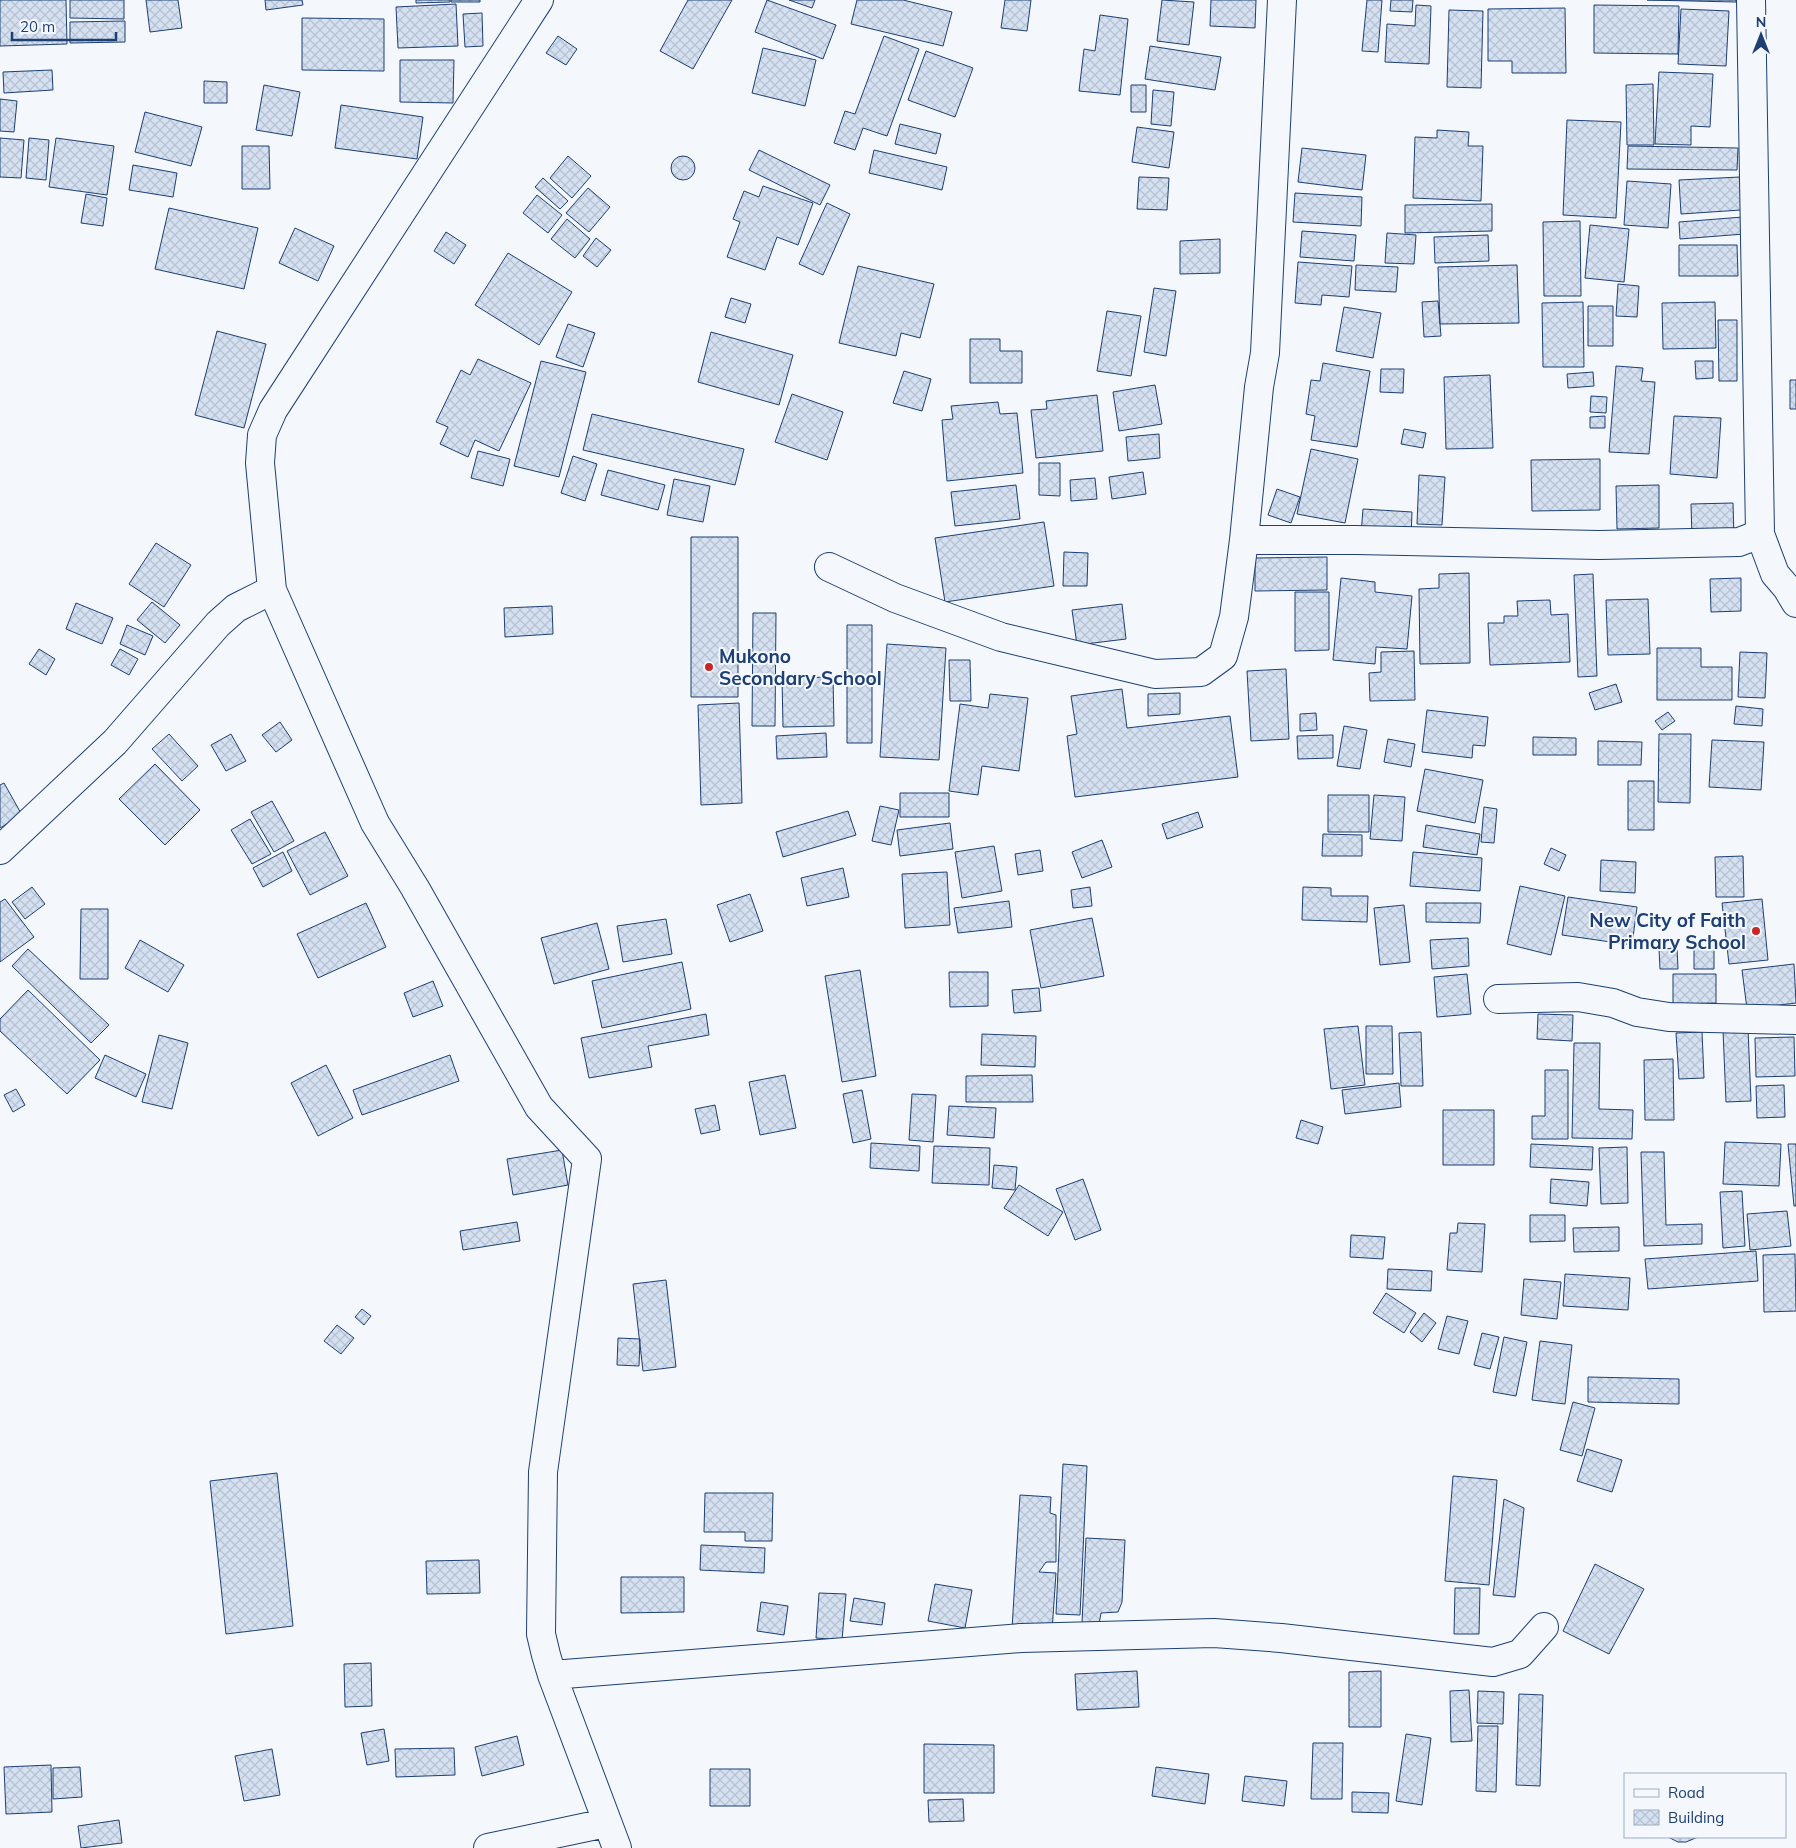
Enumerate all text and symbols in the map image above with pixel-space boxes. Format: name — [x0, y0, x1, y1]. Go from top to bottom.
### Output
scale bar — [12, 10, 116, 42]
north arrow — [1736, 10, 1786, 60]
text: N — [1756, 13, 1766, 31]
text: 20 m — [20, 17, 55, 36]
place label: Mukono Secondary School — [719, 644, 882, 690]
marker: Mukono Secondary School — [703, 661, 715, 673]
place label: New City of Faith Primary School — [1589, 908, 1746, 954]
marker: New City of Faith Primary School — [1750, 925, 1762, 937]
legend — [1624, 1773, 1786, 1838]
text: Road — [1668, 1783, 1705, 1802]
text: Building — [1668, 1808, 1724, 1827]

